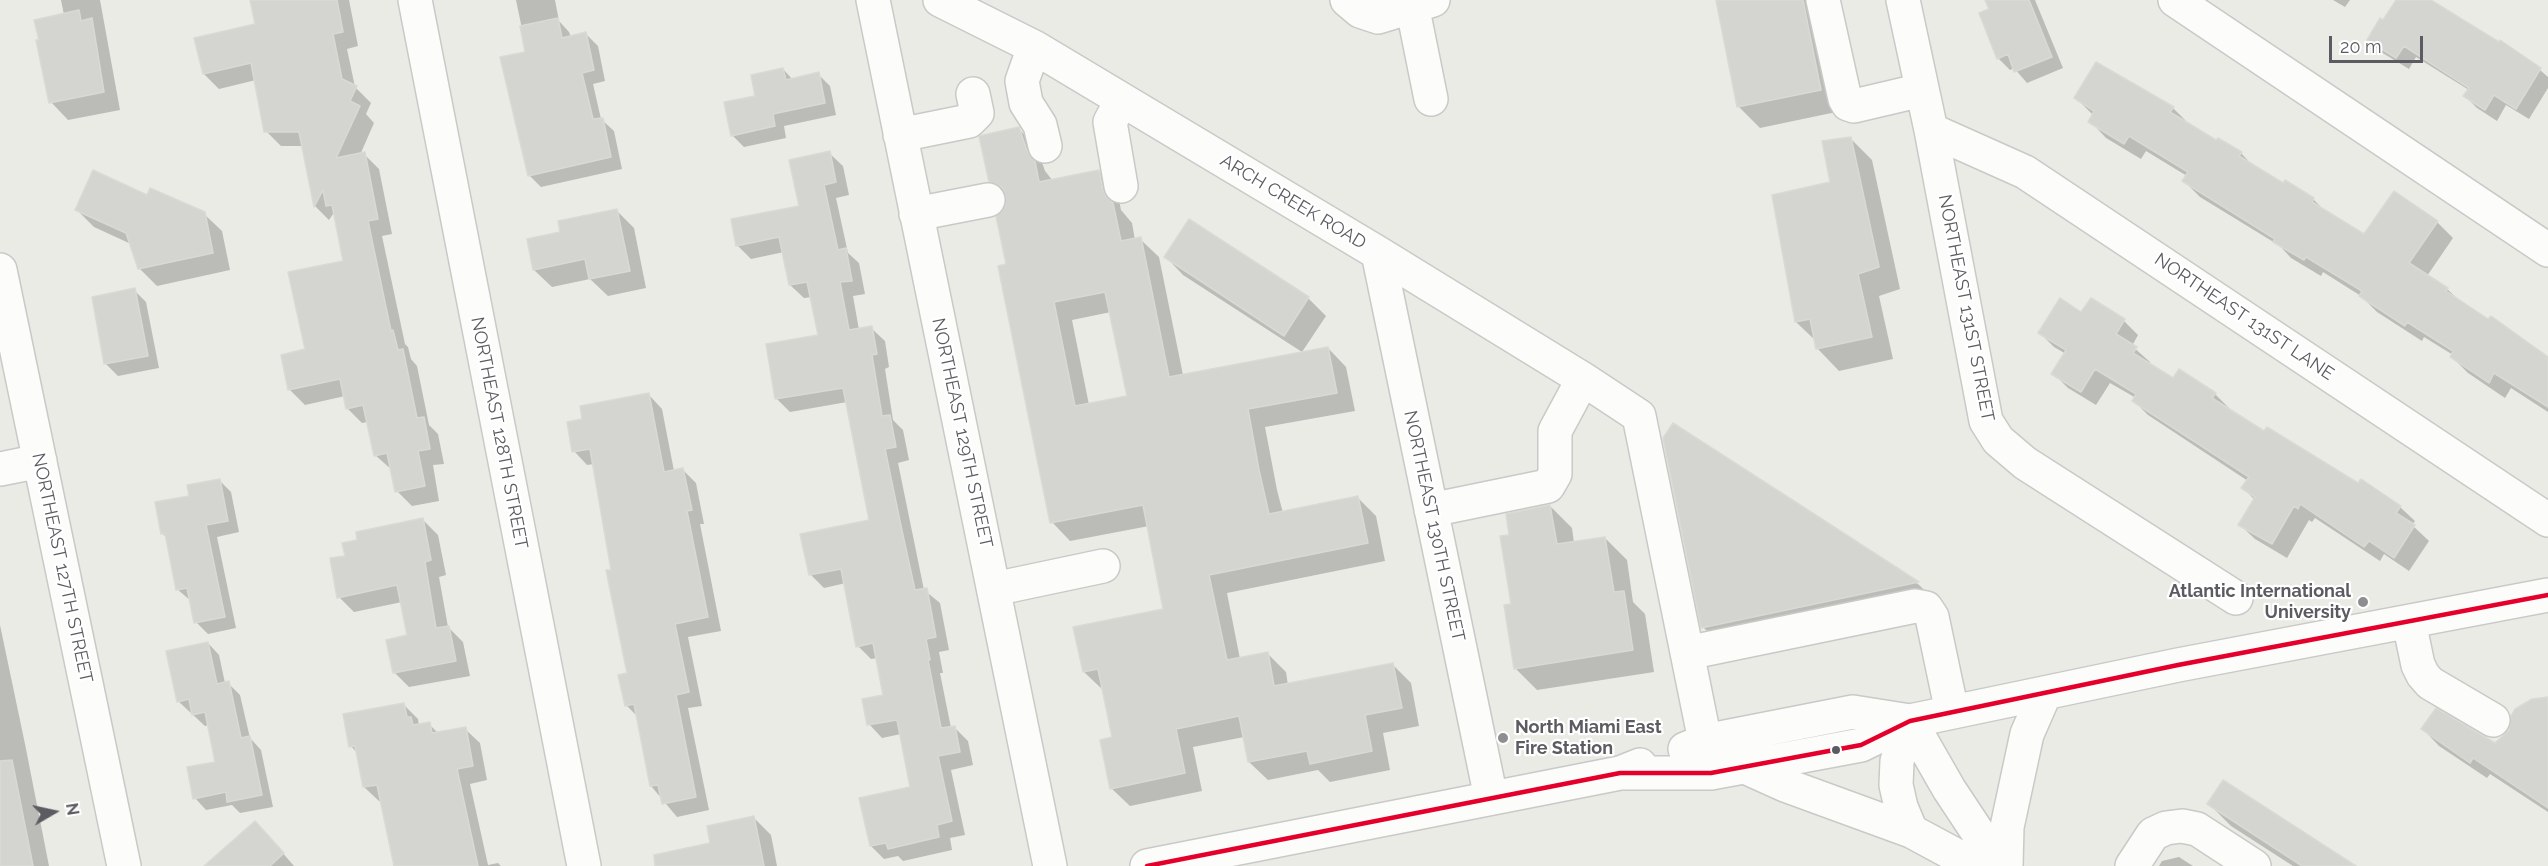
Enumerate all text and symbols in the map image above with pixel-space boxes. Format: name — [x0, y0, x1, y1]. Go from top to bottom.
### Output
scale bar — [2332, 24, 2426, 62]
text: 20 m — [2340, 36, 2382, 57]
street label: ARCH CREEK ROAD — [1216, 150, 1370, 254]
street label: NORTHEAST 131ST STREET — [1933, 193, 1999, 423]
street label: NORTHEAST 131ST LANE — [2150, 249, 2338, 385]
street label: NORTHEAST 128TH STREET — [466, 315, 532, 551]
street label: NORTHEAST 129TH STREET — [927, 316, 997, 550]
street label: NORTHEAST 130TH STREET — [1399, 409, 1469, 643]
street label: NORTHEAST 127TH STREET — [27, 451, 97, 685]
place label: Atlantic International University — [2169, 581, 2351, 624]
marker: Atlantic International University — [2356, 595, 2370, 609]
place label: North Miami East Fire Station — [1515, 717, 1662, 760]
marker: North Miami East Fire Station — [1496, 731, 1510, 745]
unlabelled marker — [1830, 744, 1842, 756]
north arrow — [24, 782, 84, 842]
text: N — [62, 802, 83, 817]

